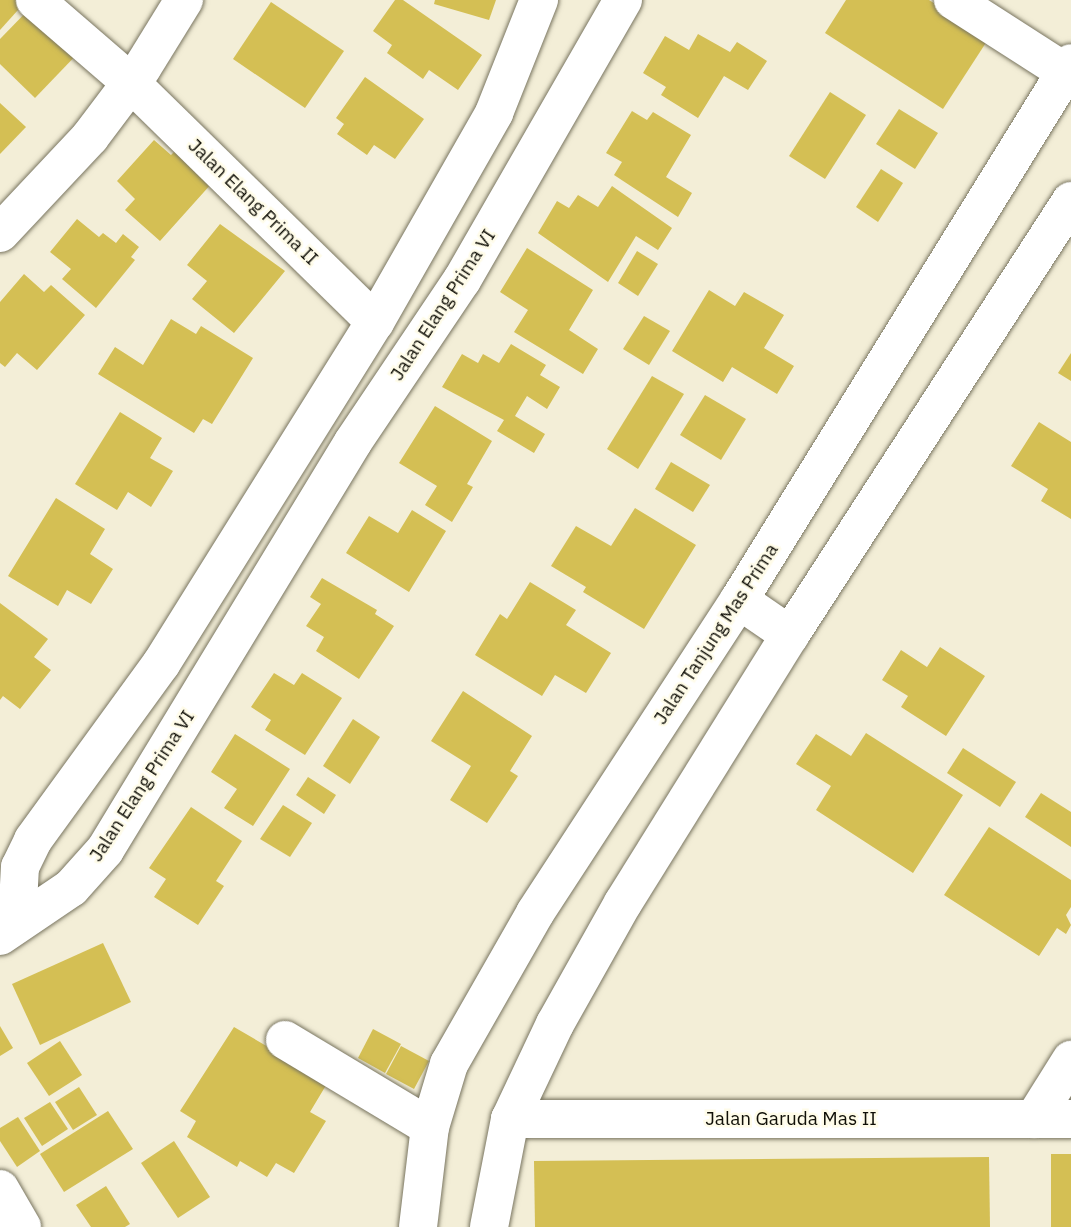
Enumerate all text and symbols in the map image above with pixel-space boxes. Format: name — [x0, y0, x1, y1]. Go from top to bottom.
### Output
street label: Jalan Elang Prima II — [183, 134, 323, 270]
street label: Jalan Elang Prima VI — [386, 225, 500, 385]
street label: Jalan Tanjung Mas Prima — [649, 539, 783, 729]
street label: Jalan Elang Prima VI — [85, 706, 199, 866]
street label: Jalan Garuda Mas II — [705, 1108, 877, 1130]

